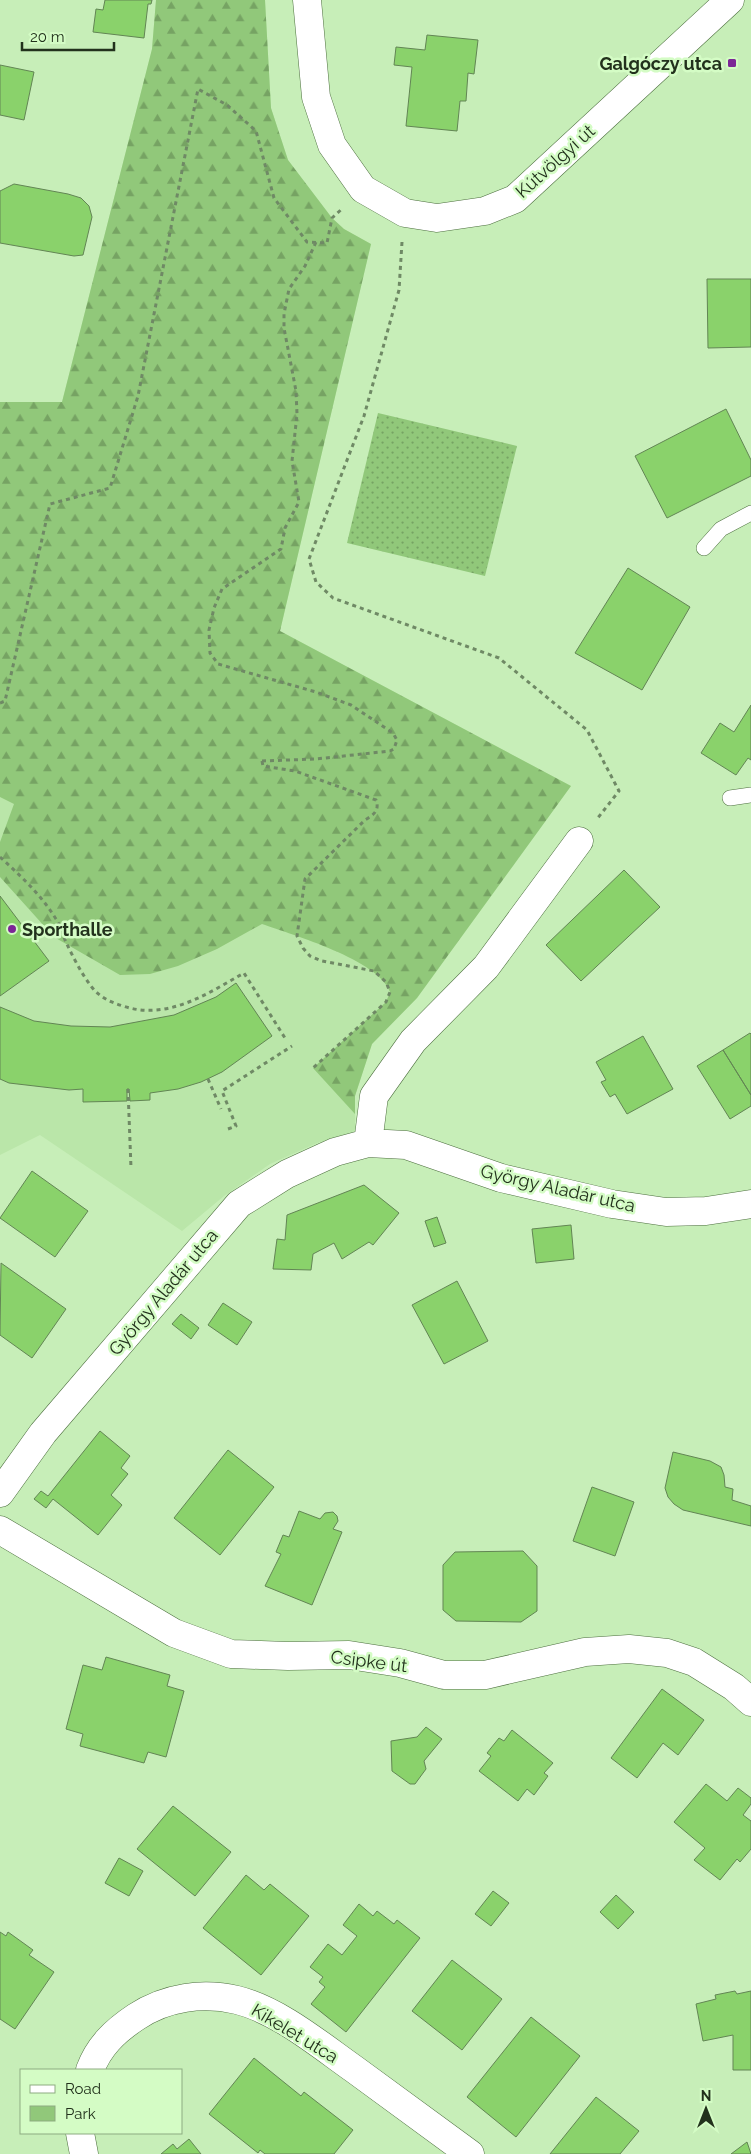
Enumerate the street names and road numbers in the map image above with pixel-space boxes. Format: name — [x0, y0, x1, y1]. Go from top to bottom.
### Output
street label: Kútvölgyi út — [511, 120, 599, 202]
street label: György Aladár utca — [479, 1160, 637, 1216]
street label: György Aladár utca — [104, 1225, 222, 1359]
street label: Csipke út — [329, 1646, 409, 1676]
street label: Kikelet utca — [248, 1999, 342, 2067]

